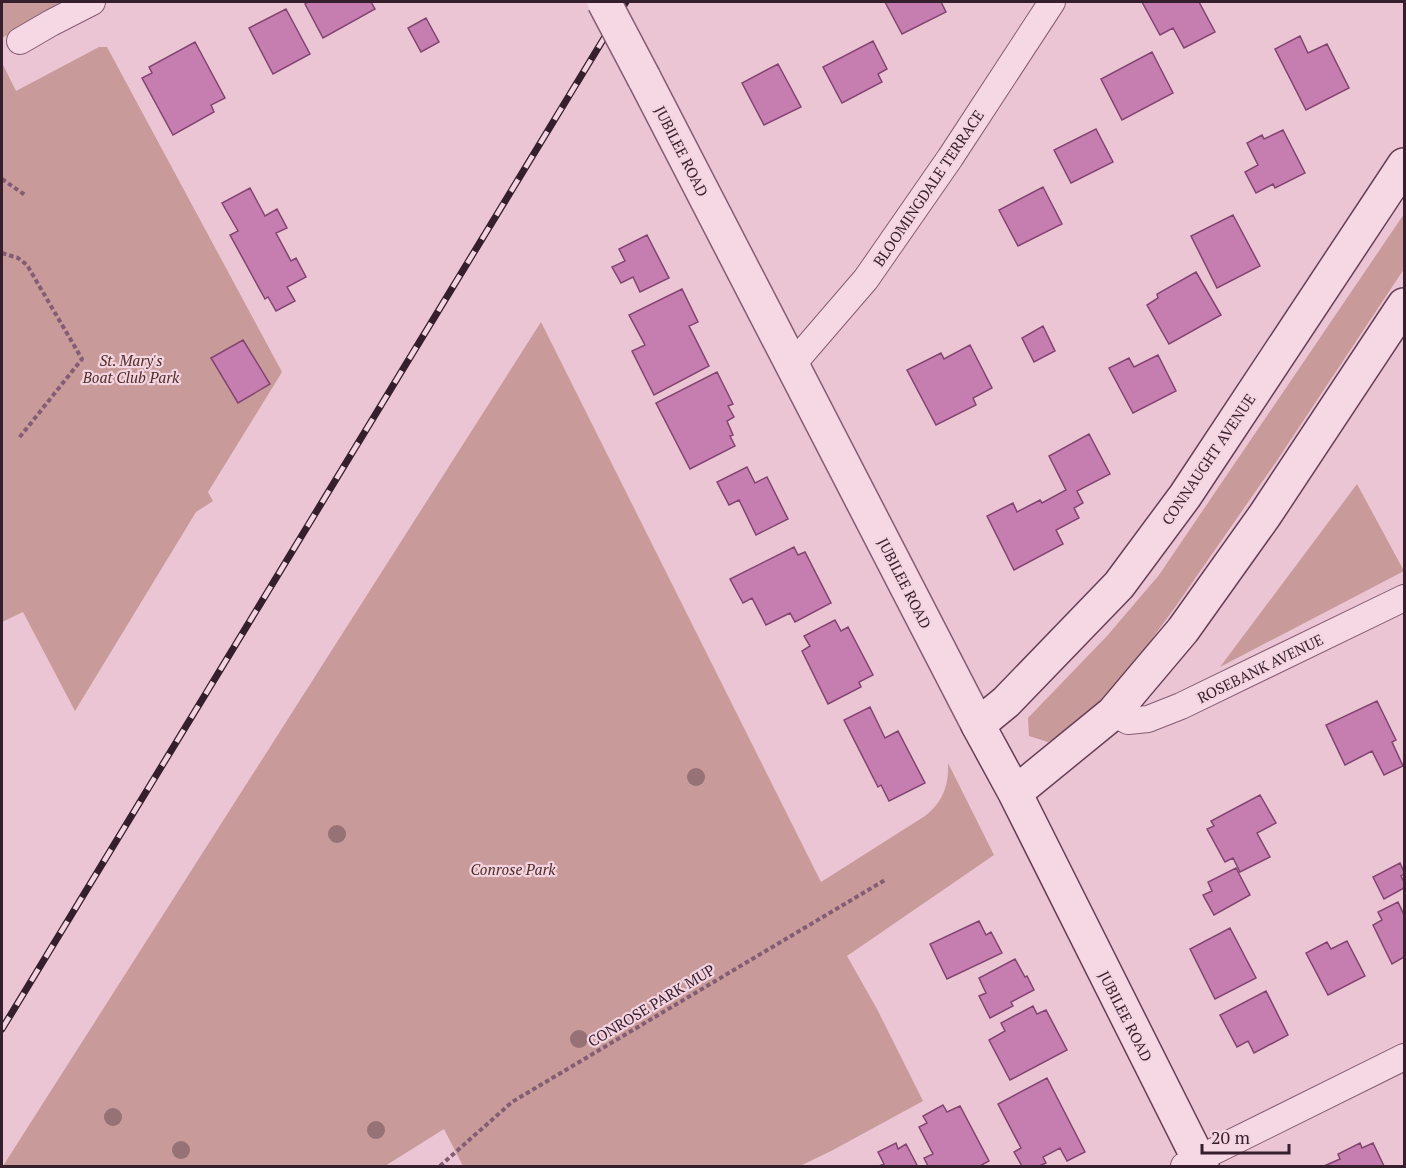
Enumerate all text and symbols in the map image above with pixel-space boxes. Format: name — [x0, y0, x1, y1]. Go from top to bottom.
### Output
street label: JUBILEE ROAD — [651, 102, 713, 200]
street label: BLOOMINGDALE TERRACE — [868, 106, 988, 270]
park label: St. Mary's Boat Club Park — [82, 350, 180, 387]
street label: CONNAUGHT AVENUE — [1157, 390, 1259, 528]
street label: JUBILEE ROAD — [874, 534, 936, 632]
street label: ROSEBANK AVENUE — [1194, 629, 1326, 707]
park label: Conrose Park — [471, 859, 556, 879]
street label: CONROSE PARK MUP — [584, 959, 718, 1051]
street label: JUBILEE ROAD — [1095, 967, 1157, 1065]
scale bar — [1202, 1117, 1289, 1155]
text: 20 m — [1211, 1125, 1251, 1149]

